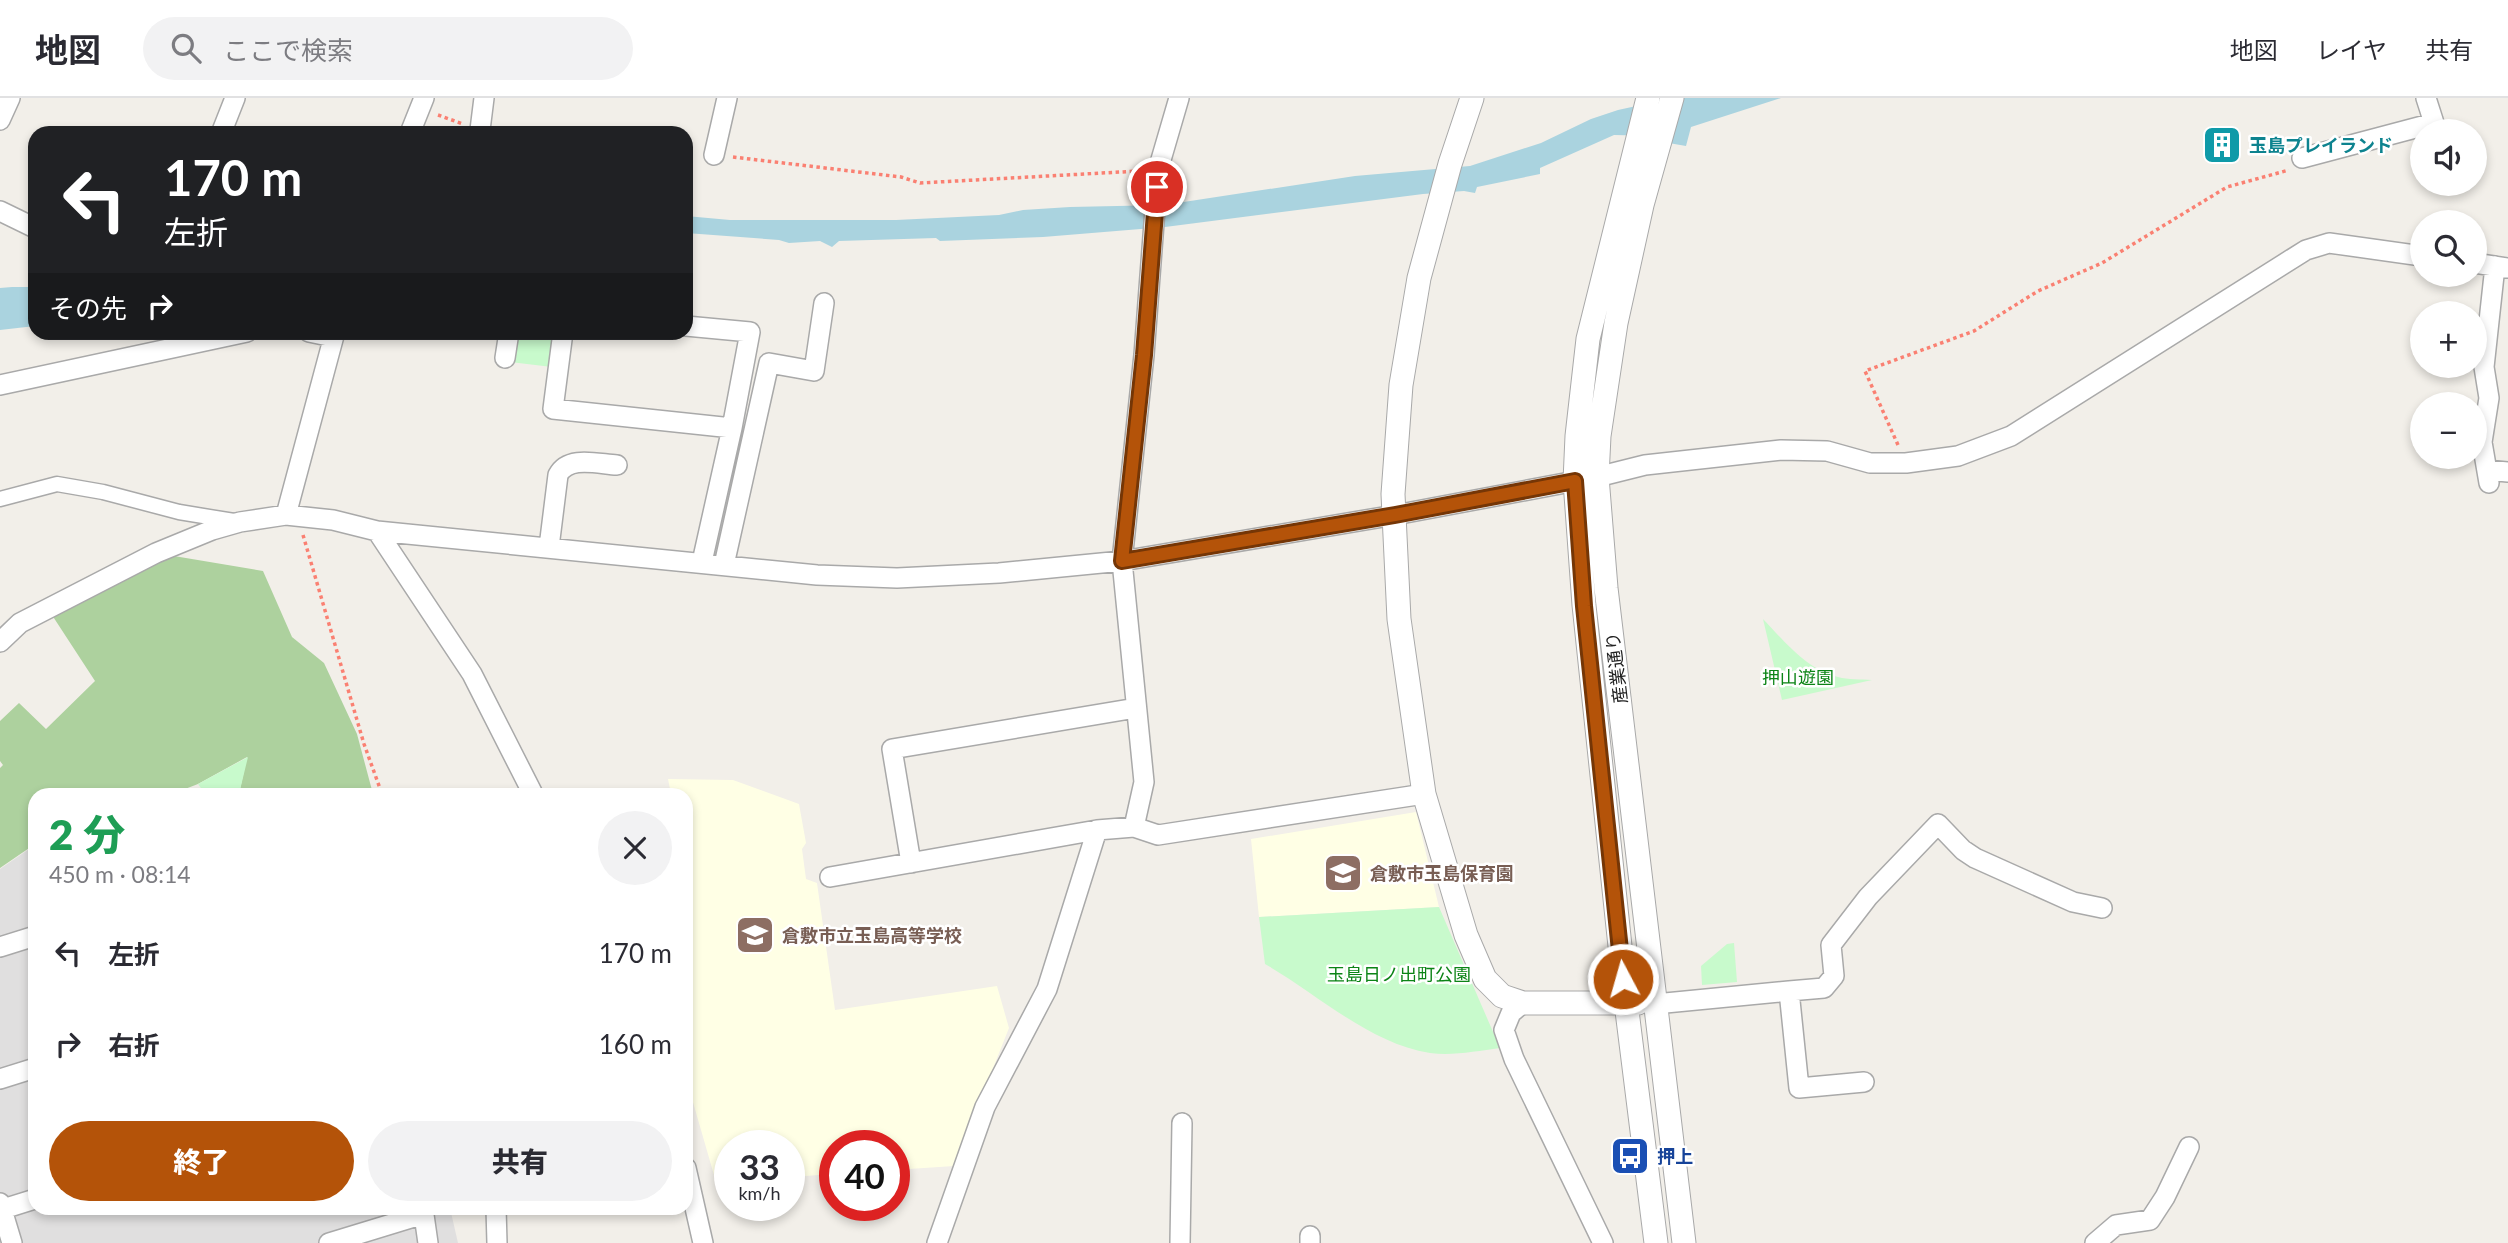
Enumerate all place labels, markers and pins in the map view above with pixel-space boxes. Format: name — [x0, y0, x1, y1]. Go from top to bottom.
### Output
building icon: 玉島プレイランド — [2201, 124, 2243, 166]
place label: 玉島プレイランド — [2249, 134, 2393, 156]
pin — [1127, 157, 1187, 217]
school or university icon: 倉敷市玉島保育園 — [1322, 852, 1364, 894]
place label: 倉敷市玉島保育園 — [1370, 862, 1514, 884]
school or university icon: 倉敷市立玉島高等学校 — [734, 914, 776, 956]
place label: 倉敷市立玉島高等学校 — [782, 924, 962, 946]
bus stop icon: 押上 — [1609, 1135, 1651, 1177]
place label: 押上 — [1657, 1145, 1693, 1167]

